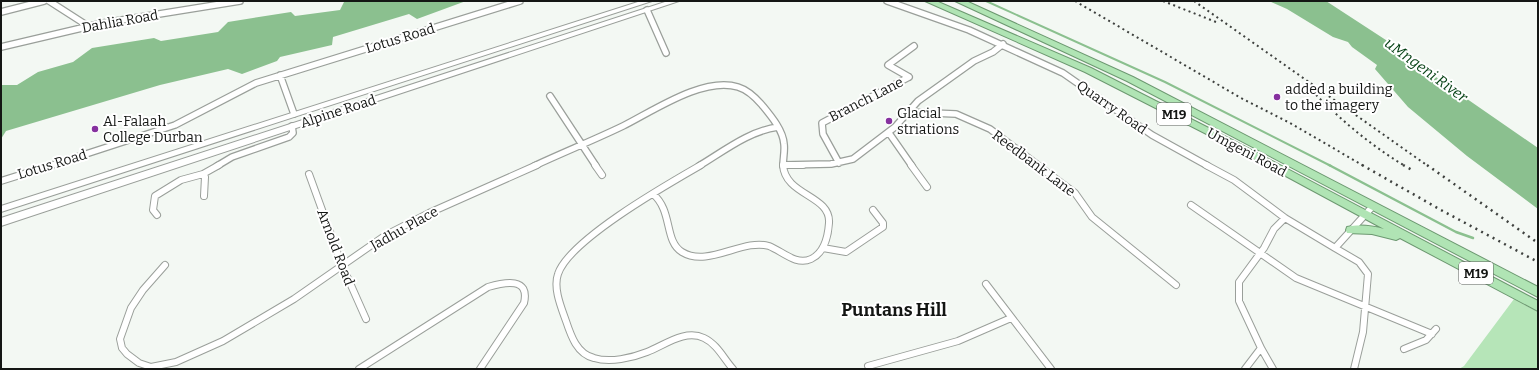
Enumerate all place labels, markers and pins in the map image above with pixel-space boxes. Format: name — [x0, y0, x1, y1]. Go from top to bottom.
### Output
place label: added a building to the imagery — [1285, 81, 1393, 114]
marker: added a building to the imagery — [1272, 92, 1282, 102]
place label: Glacial striations — [897, 105, 959, 138]
place label: Al-Falaah College Durban — [103, 113, 203, 146]
marker: Glacial striations — [884, 116, 894, 126]
marker: Al-Falaah College Durban — [90, 124, 100, 134]

